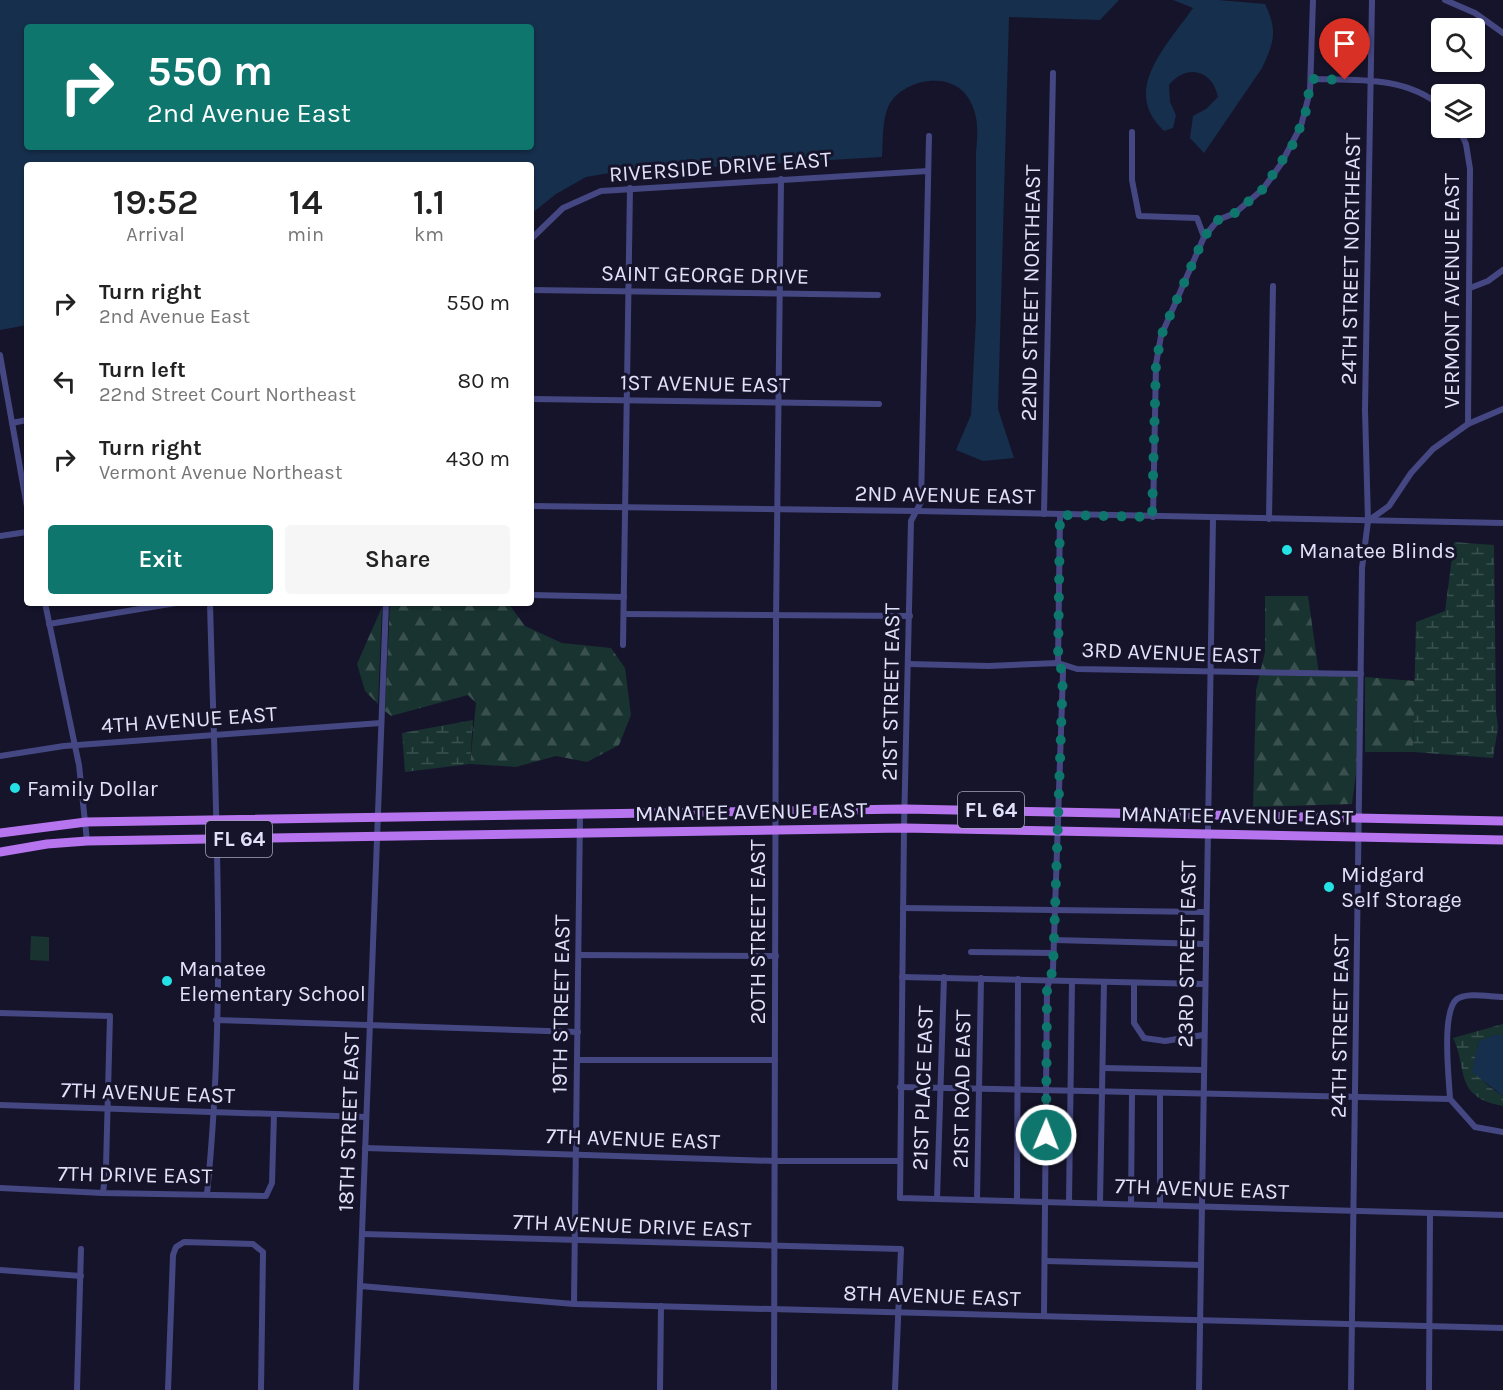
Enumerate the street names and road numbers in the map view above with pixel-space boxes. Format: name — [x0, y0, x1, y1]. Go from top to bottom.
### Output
street label: 24TH STREET NORTHEAST — [1336, 133, 1366, 385]
street label: RIVERSIDE DRIVE EAST — [608, 146, 832, 188]
street label: 22ND STREET NORTHEAST — [1016, 164, 1046, 422]
street label: VERMONT AVENUE EAST — [1439, 173, 1465, 409]
street label: SAINT GEORGE DRIVE — [601, 260, 809, 290]
street label: 1ST AVENUE EAST — [620, 370, 790, 398]
street label: 2ND AVENUE EAST — [854, 480, 1036, 510]
street label: 21ST STREET EAST — [876, 603, 906, 781]
street label: 3RD AVENUE EAST — [1081, 637, 1261, 669]
street label: 4TH AVENUE EAST — [100, 701, 278, 739]
road number: FL 64 — [958, 792, 1024, 828]
street label: MANATEE AVENUE EAST — [635, 797, 867, 827]
street label: MANATEE AVENUE EAST — [1121, 801, 1353, 831]
road number: FL 64 — [206, 821, 272, 857]
street label: 20TH STREET EAST — [745, 840, 771, 1024]
street label: 23RD STREET EAST — [1172, 860, 1202, 1048]
street label: 19TH STREET EAST — [546, 914, 576, 1094]
street label: 24TH STREET EAST — [1325, 934, 1355, 1118]
street label: 21ST PLACE EAST — [907, 1005, 939, 1171]
street label: 21ST ROAD EAST — [948, 1009, 976, 1169]
street label: 18TH STREET EAST — [333, 1032, 365, 1212]
street label: 7TH AVENUE EAST — [60, 1077, 236, 1109]
street label: 7TH AVENUE EAST — [545, 1123, 721, 1155]
street label: 7TH DRIVE EAST — [57, 1161, 213, 1189]
street label: 7TH AVENUE EAST — [1114, 1173, 1290, 1205]
street label: 7TH AVENUE DRIVE EAST — [512, 1209, 752, 1243]
street label: 8TH AVENUE EAST — [843, 1280, 1021, 1312]

